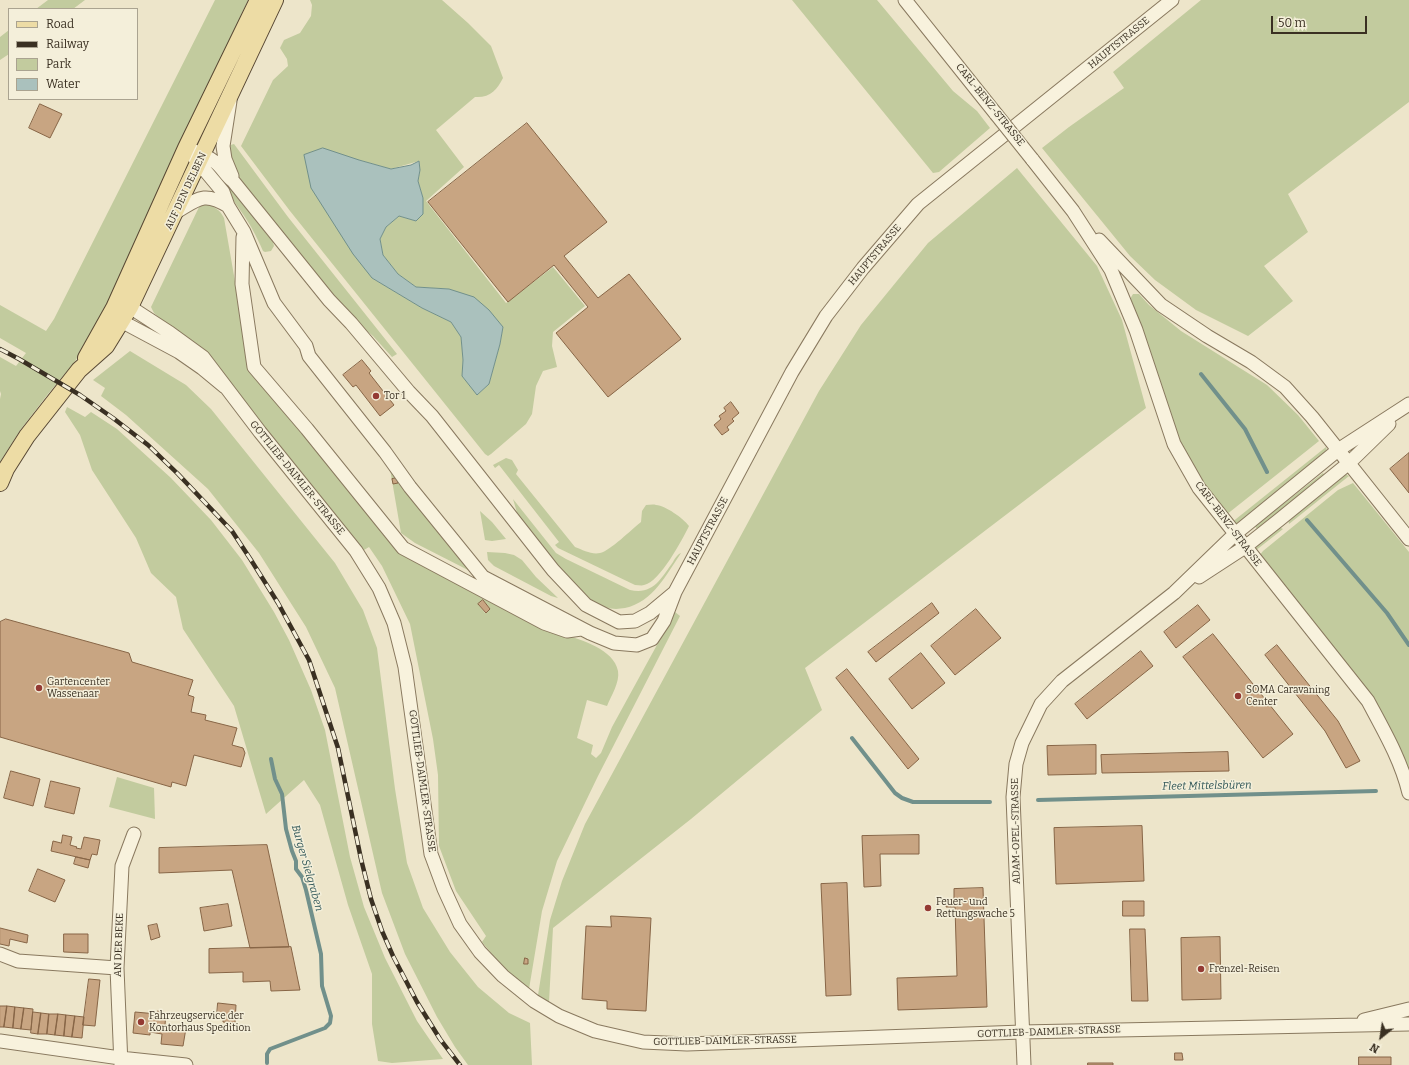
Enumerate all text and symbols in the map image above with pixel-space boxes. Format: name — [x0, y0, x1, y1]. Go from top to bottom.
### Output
legend — [8, 8, 138, 100]
scale bar — [1273, 8, 1369, 34]
street label: HAUPTSTRASSE — [1086, 15, 1152, 71]
text: 50 m — [1278, 16, 1306, 30]
text: Road — [46, 17, 74, 31]
text: Railway — [46, 37, 89, 51]
text: Park — [46, 57, 71, 71]
street label: CARL-BENZ-STRASSE — [953, 61, 1027, 149]
text: Water — [46, 77, 80, 91]
street label: AUF DEN DELBEN — [163, 150, 209, 232]
street label: HAUPTSTRASSE — [846, 222, 904, 288]
place label: Tor 1 — [384, 390, 406, 402]
marker: Tor 1 — [371, 391, 381, 401]
street label: GOTTLIEB-DAIMLER-STRASSE — [247, 418, 347, 538]
street label: CARL-BENZ-STRASSE — [1192, 479, 1264, 569]
street label: HAUPTSTRASSE — [685, 495, 731, 567]
place label: Gartencenter Wassenaar — [47, 676, 110, 700]
marker: Gartencenter Wassenaar — [34, 683, 44, 693]
place label: SOMA Caravaning Center — [1246, 684, 1330, 708]
marker: SOMA Caravaning Center — [1233, 691, 1243, 701]
street label: GOTTLIEB-DAIMLER-STRASSE — [406, 709, 438, 853]
street label: ADAM-OPEL-STRASSE — [1009, 778, 1023, 884]
water label: Fleet Mittelsbüren — [1162, 779, 1252, 793]
water label: Burger Sielgraben — [288, 823, 326, 913]
place label: Feuer- und Rettungswache 5 — [936, 896, 1015, 920]
marker: Feuer- und Rettungswache 5 — [923, 903, 933, 913]
street label: AN DER BEKE — [112, 913, 126, 977]
place label: Frenzel-Reisen — [1209, 963, 1280, 975]
marker: Frenzel-Reisen — [1196, 964, 1206, 974]
place label: Fahrzeugservice der Kontorhaus Spedition — [149, 1010, 251, 1034]
marker: Fahrzeugservice der Kontorhaus Spedition — [136, 1017, 146, 1027]
north arrow — [1361, 1017, 1401, 1057]
street label: GOTTLIEB-DAIMLER-STRASSE — [977, 1023, 1121, 1041]
street label: GOTTLIEB-DAIMLER-STRASSE — [653, 1034, 797, 1048]
text: N — [1368, 1040, 1382, 1056]

